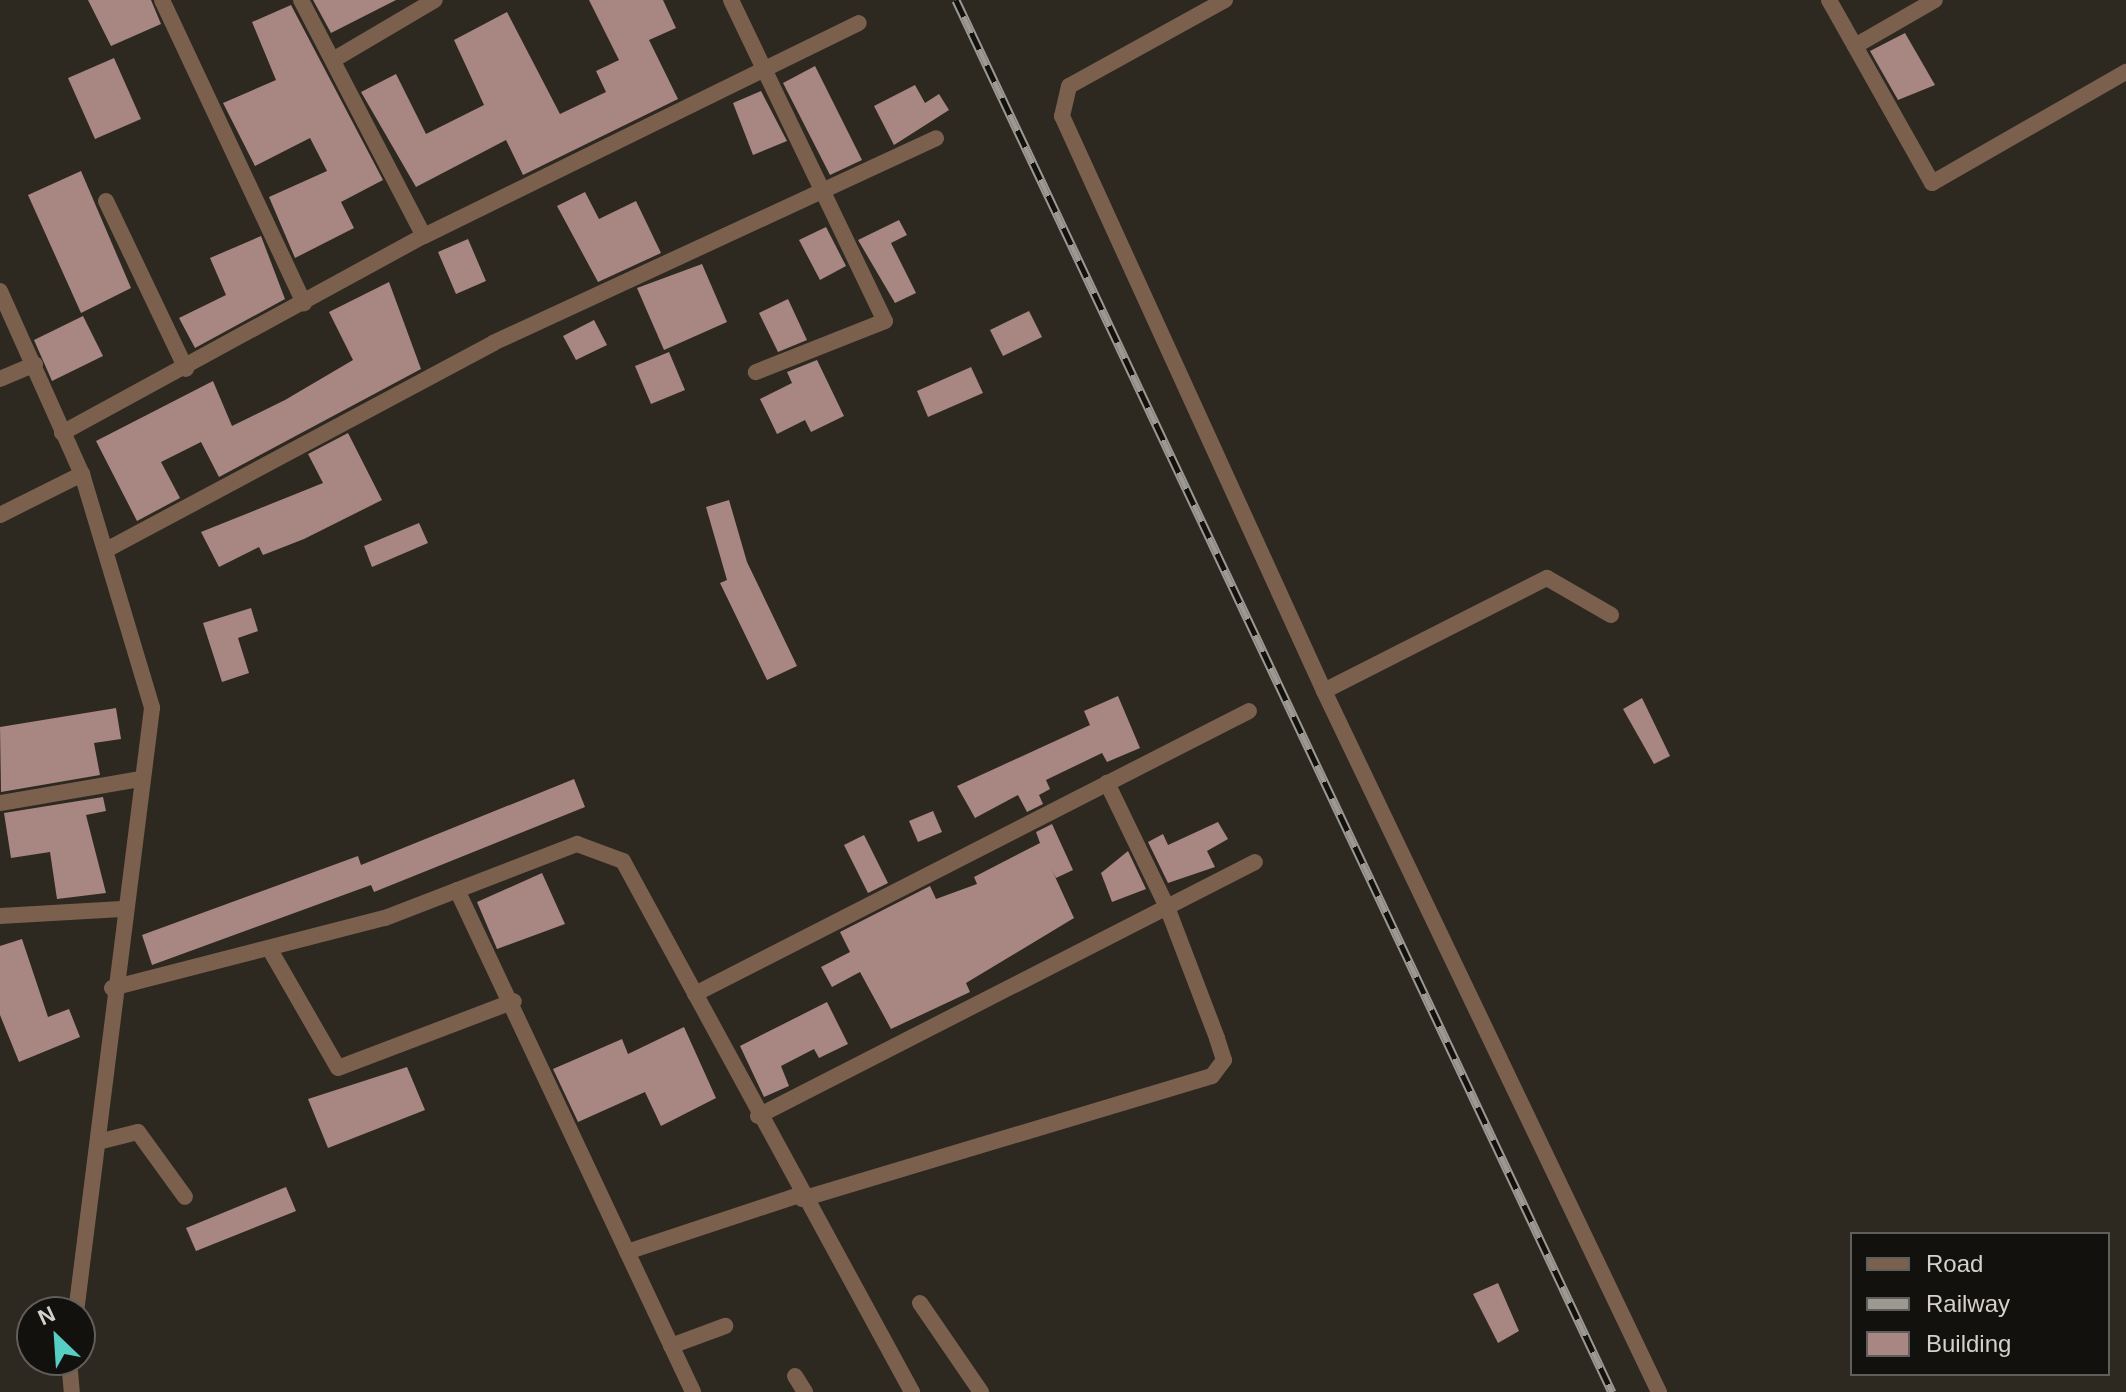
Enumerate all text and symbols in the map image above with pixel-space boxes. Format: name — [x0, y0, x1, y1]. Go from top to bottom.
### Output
legend — [1850, 1232, 2110, 1376]
text: Road — [1926, 1250, 1983, 1277]
text: Railway — [1926, 1290, 2010, 1317]
north arrow — [16, 1296, 96, 1376]
text: N — [34, 1301, 59, 1330]
text: Building — [1926, 1330, 2011, 1357]

